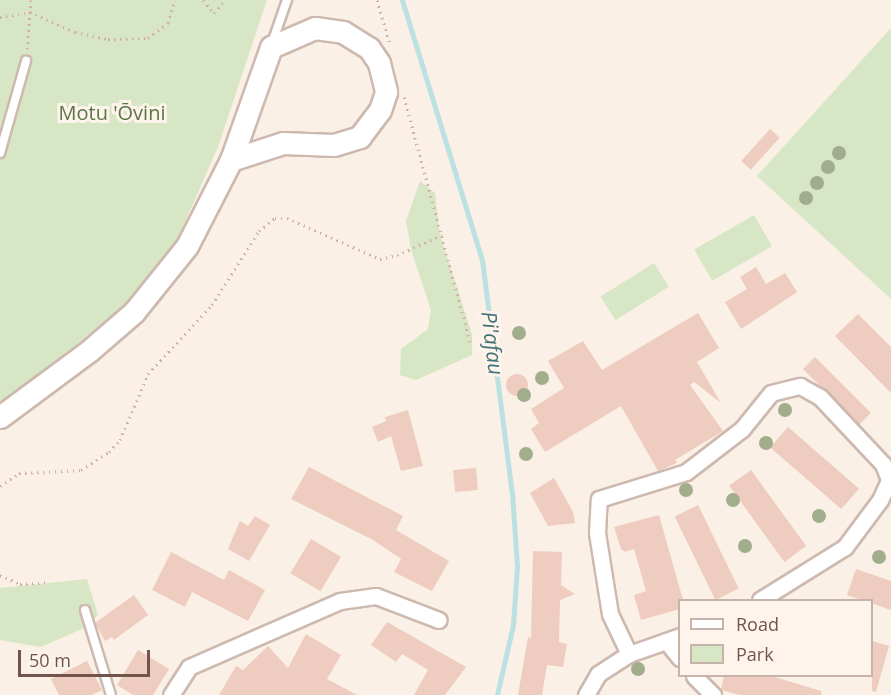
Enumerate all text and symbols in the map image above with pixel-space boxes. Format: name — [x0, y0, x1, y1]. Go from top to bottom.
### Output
park label: Motu 'Ōvini — [59, 100, 165, 124]
water label: Pi'afau — [477, 310, 509, 376]
legend — [678, 599, 873, 677]
text: Road — [736, 612, 779, 636]
scale bar — [21, 638, 153, 676]
text: Park — [736, 642, 774, 666]
text: 50 m — [29, 648, 71, 672]

